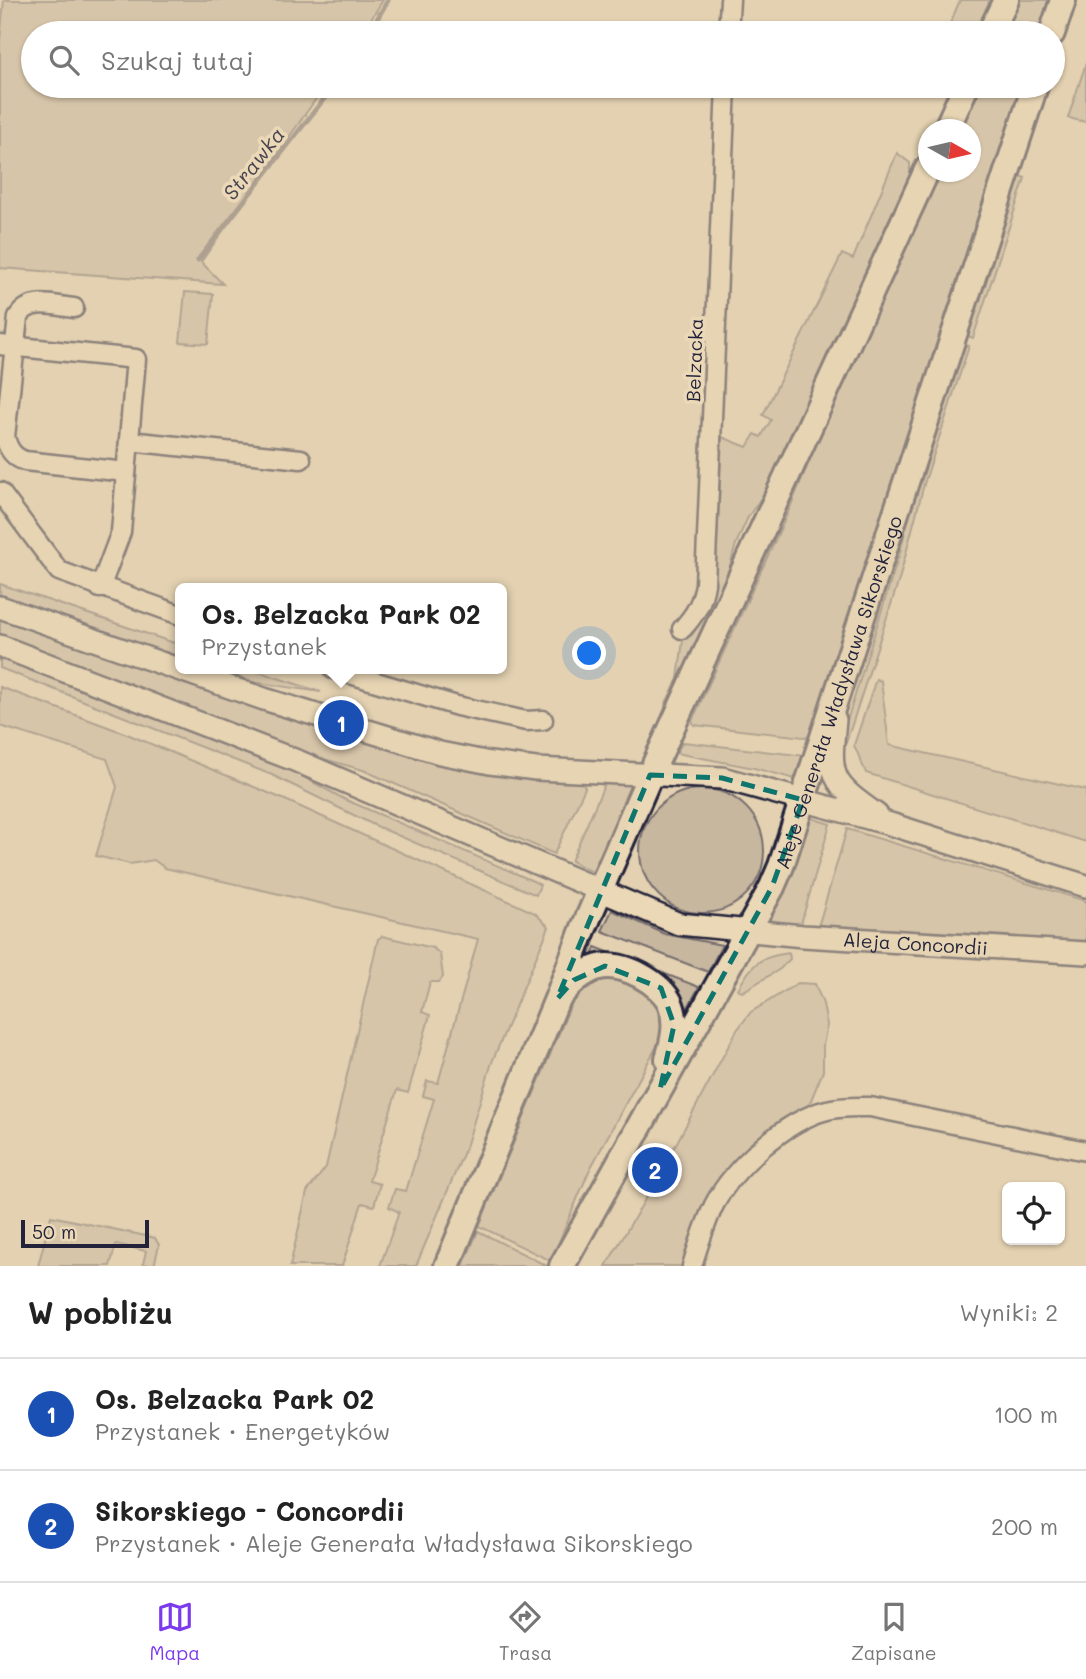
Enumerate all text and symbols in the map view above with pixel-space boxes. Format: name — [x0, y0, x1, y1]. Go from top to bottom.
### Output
search box — [21, 21, 1065, 98]
icon: search — [45, 41, 83, 79]
text: Szukaj tutaj — [101, 43, 253, 77]
north arrow — [918, 119, 981, 182]
water label: Strawka — [216, 121, 290, 205]
street label: Belzacka — [680, 318, 708, 402]
street label: Aleje Generała Władysława Sikorskiego — [768, 512, 907, 872]
popup — [175, 583, 507, 674]
text: Os. Belzacka Park 02 — [201, 597, 481, 631]
text: Przystanek — [201, 631, 327, 661]
your location — [572, 636, 606, 670]
pin: 1 — [318, 697, 364, 749]
street label: Aleja Concordii — [842, 926, 989, 960]
pin: 2 — [632, 1144, 678, 1196]
map controls — [1002, 1182, 1065, 1245]
button: locate — [1002, 1182, 1065, 1245]
scale bar — [21, 1217, 149, 1249]
text: 50 m — [32, 1219, 76, 1244]
text: W pobliżu — [28, 1292, 173, 1332]
text: Wyniki: 2 — [959, 1297, 1058, 1327]
text: Os. Belzacka Park 02 — [95, 1382, 374, 1416]
text: 1 — [46, 1399, 56, 1429]
text: 100 m — [994, 1399, 1058, 1429]
text: Przystanek · Energetyków — [95, 1416, 390, 1446]
text: Sikorskiego - Concordii — [95, 1494, 405, 1528]
text: 2 — [45, 1511, 57, 1541]
text: 200 m — [991, 1511, 1058, 1541]
text: Przystanek · Aleje Generała Władysława Sikorskiego — [95, 1528, 693, 1558]
tab: Mapa — [149, 1598, 200, 1665]
tab: Trasa — [499, 1598, 552, 1665]
tab: Zapisane — [851, 1598, 936, 1665]

